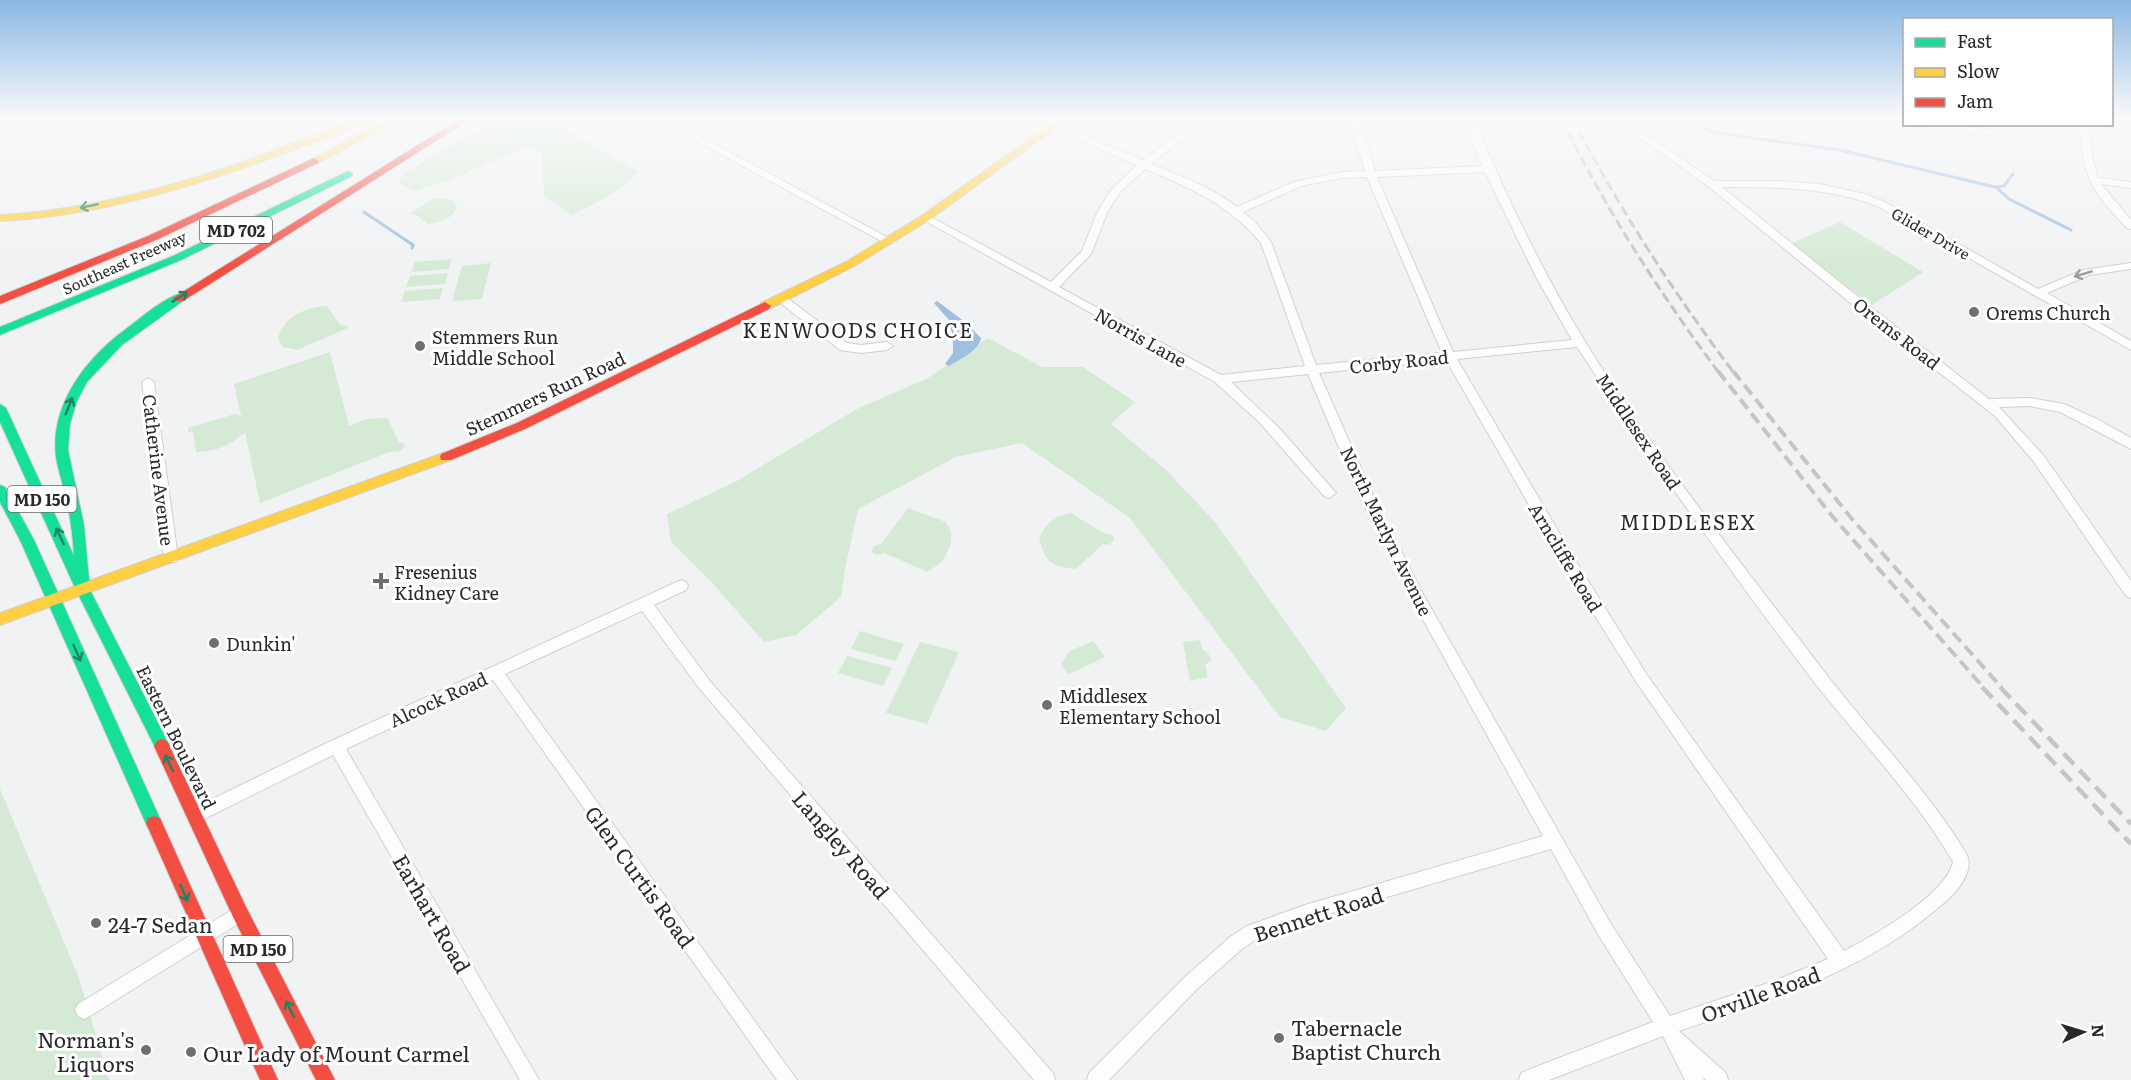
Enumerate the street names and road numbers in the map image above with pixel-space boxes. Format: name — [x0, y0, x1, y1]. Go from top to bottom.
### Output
street label: Glider Drive — [1887, 201, 1975, 265]
road number: MD 702 — [200, 217, 272, 243]
street label: Southeast Freeway — [58, 224, 190, 300]
street label: Orems Road — [1848, 290, 1946, 376]
street label: Norris Lane — [1090, 301, 1192, 373]
street label: Corby Road — [1348, 342, 1450, 380]
street label: Stemmers Run Road — [461, 344, 629, 442]
street label: Middlesex Road — [1590, 367, 1688, 495]
street label: Catherine Avenue — [136, 393, 182, 547]
street label: North Marlyn Avenue — [1334, 442, 1440, 620]
road number: MD 150 — [8, 486, 76, 512]
street label: Arncliffe Road — [1523, 497, 1609, 617]
street label: Eastern Boulevard — [130, 660, 224, 814]
street label: Alcock Road — [384, 664, 492, 734]
street label: Langley Road — [786, 783, 898, 905]
street label: Glen Curtis Road — [579, 798, 703, 954]
street label: Earhart Road — [386, 848, 480, 978]
street label: Bennett Road — [1249, 877, 1387, 949]
road number: MD 150 — [224, 936, 292, 962]
street label: Orville Road — [1696, 957, 1824, 1029]

